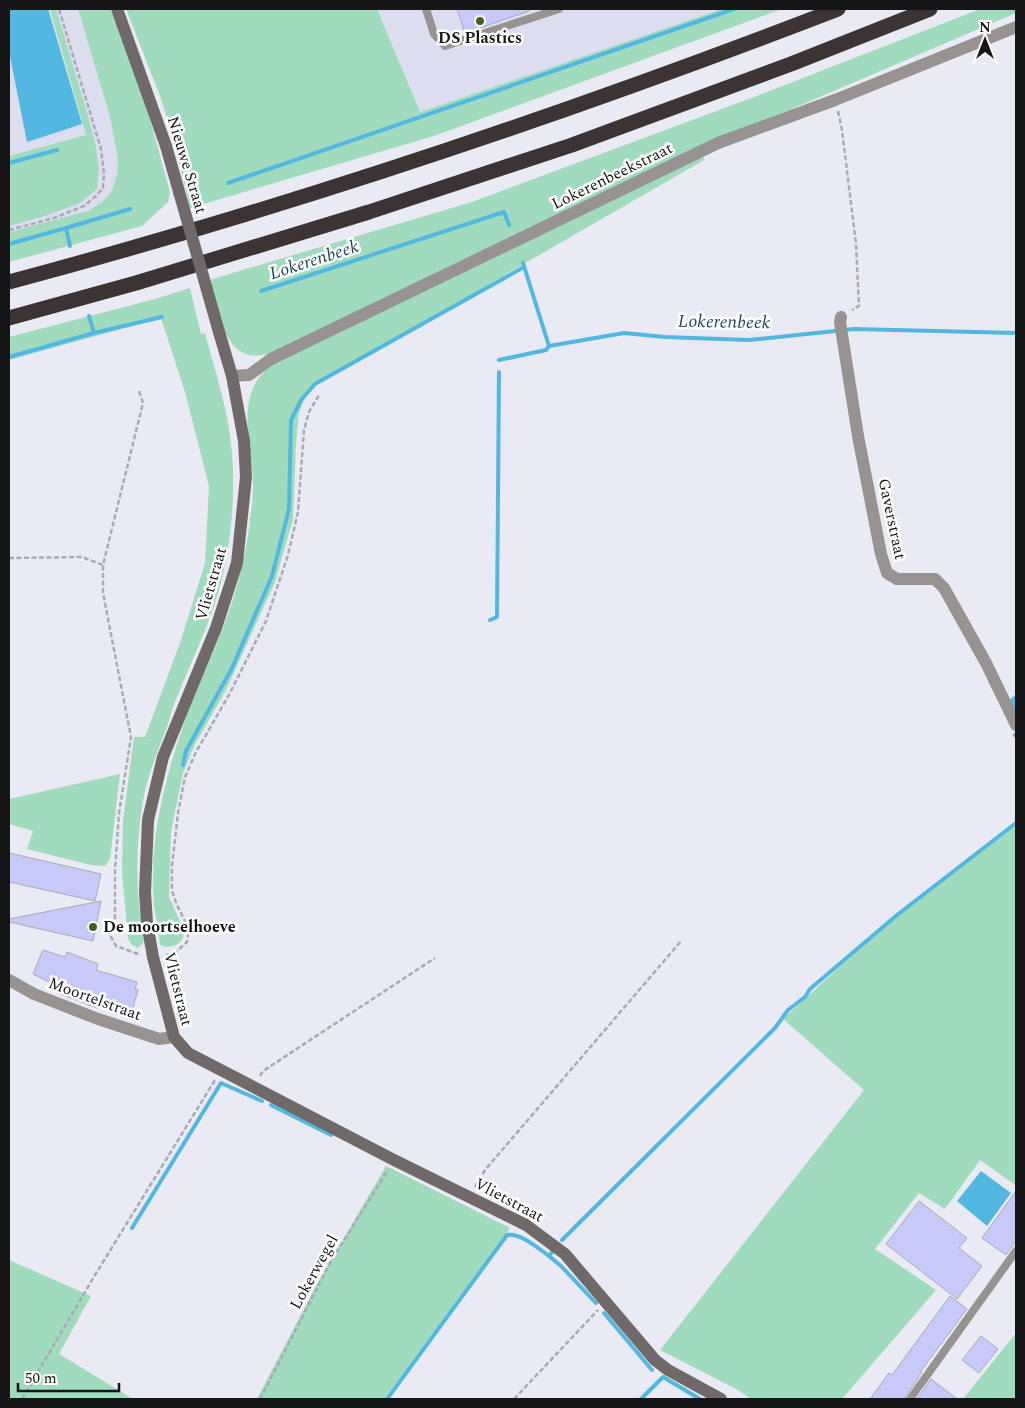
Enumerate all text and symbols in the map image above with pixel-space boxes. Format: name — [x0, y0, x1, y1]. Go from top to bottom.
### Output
marker: DS Plastics — [474, 15, 486, 27]
north arrow — [960, 15, 1010, 65]
text: N — [979, 17, 991, 38]
place label: DS Plastics — [438, 26, 522, 50]
street label: Nieuwe Straat — [161, 113, 213, 217]
street label: Lokerenbeekstraat — [547, 136, 677, 216]
water label: Lokerenbeek — [266, 233, 363, 287]
water label: Lokerenbeek — [678, 308, 771, 336]
street label: Gaverstraat — [872, 476, 912, 562]
street label: Vlietstraat — [189, 544, 233, 624]
place label: De moortselhoeve — [103, 915, 236, 939]
marker: De moortselhoeve — [87, 921, 99, 933]
street label: Vlietstraat — [157, 950, 199, 1029]
street label: Moortelstraat — [45, 971, 145, 1027]
street label: Vlietstraat — [470, 1172, 548, 1228]
street label: Lokerwegel — [284, 1230, 344, 1314]
scale bar — [18, 1360, 119, 1392]
text: 50 m — [25, 1367, 57, 1390]

